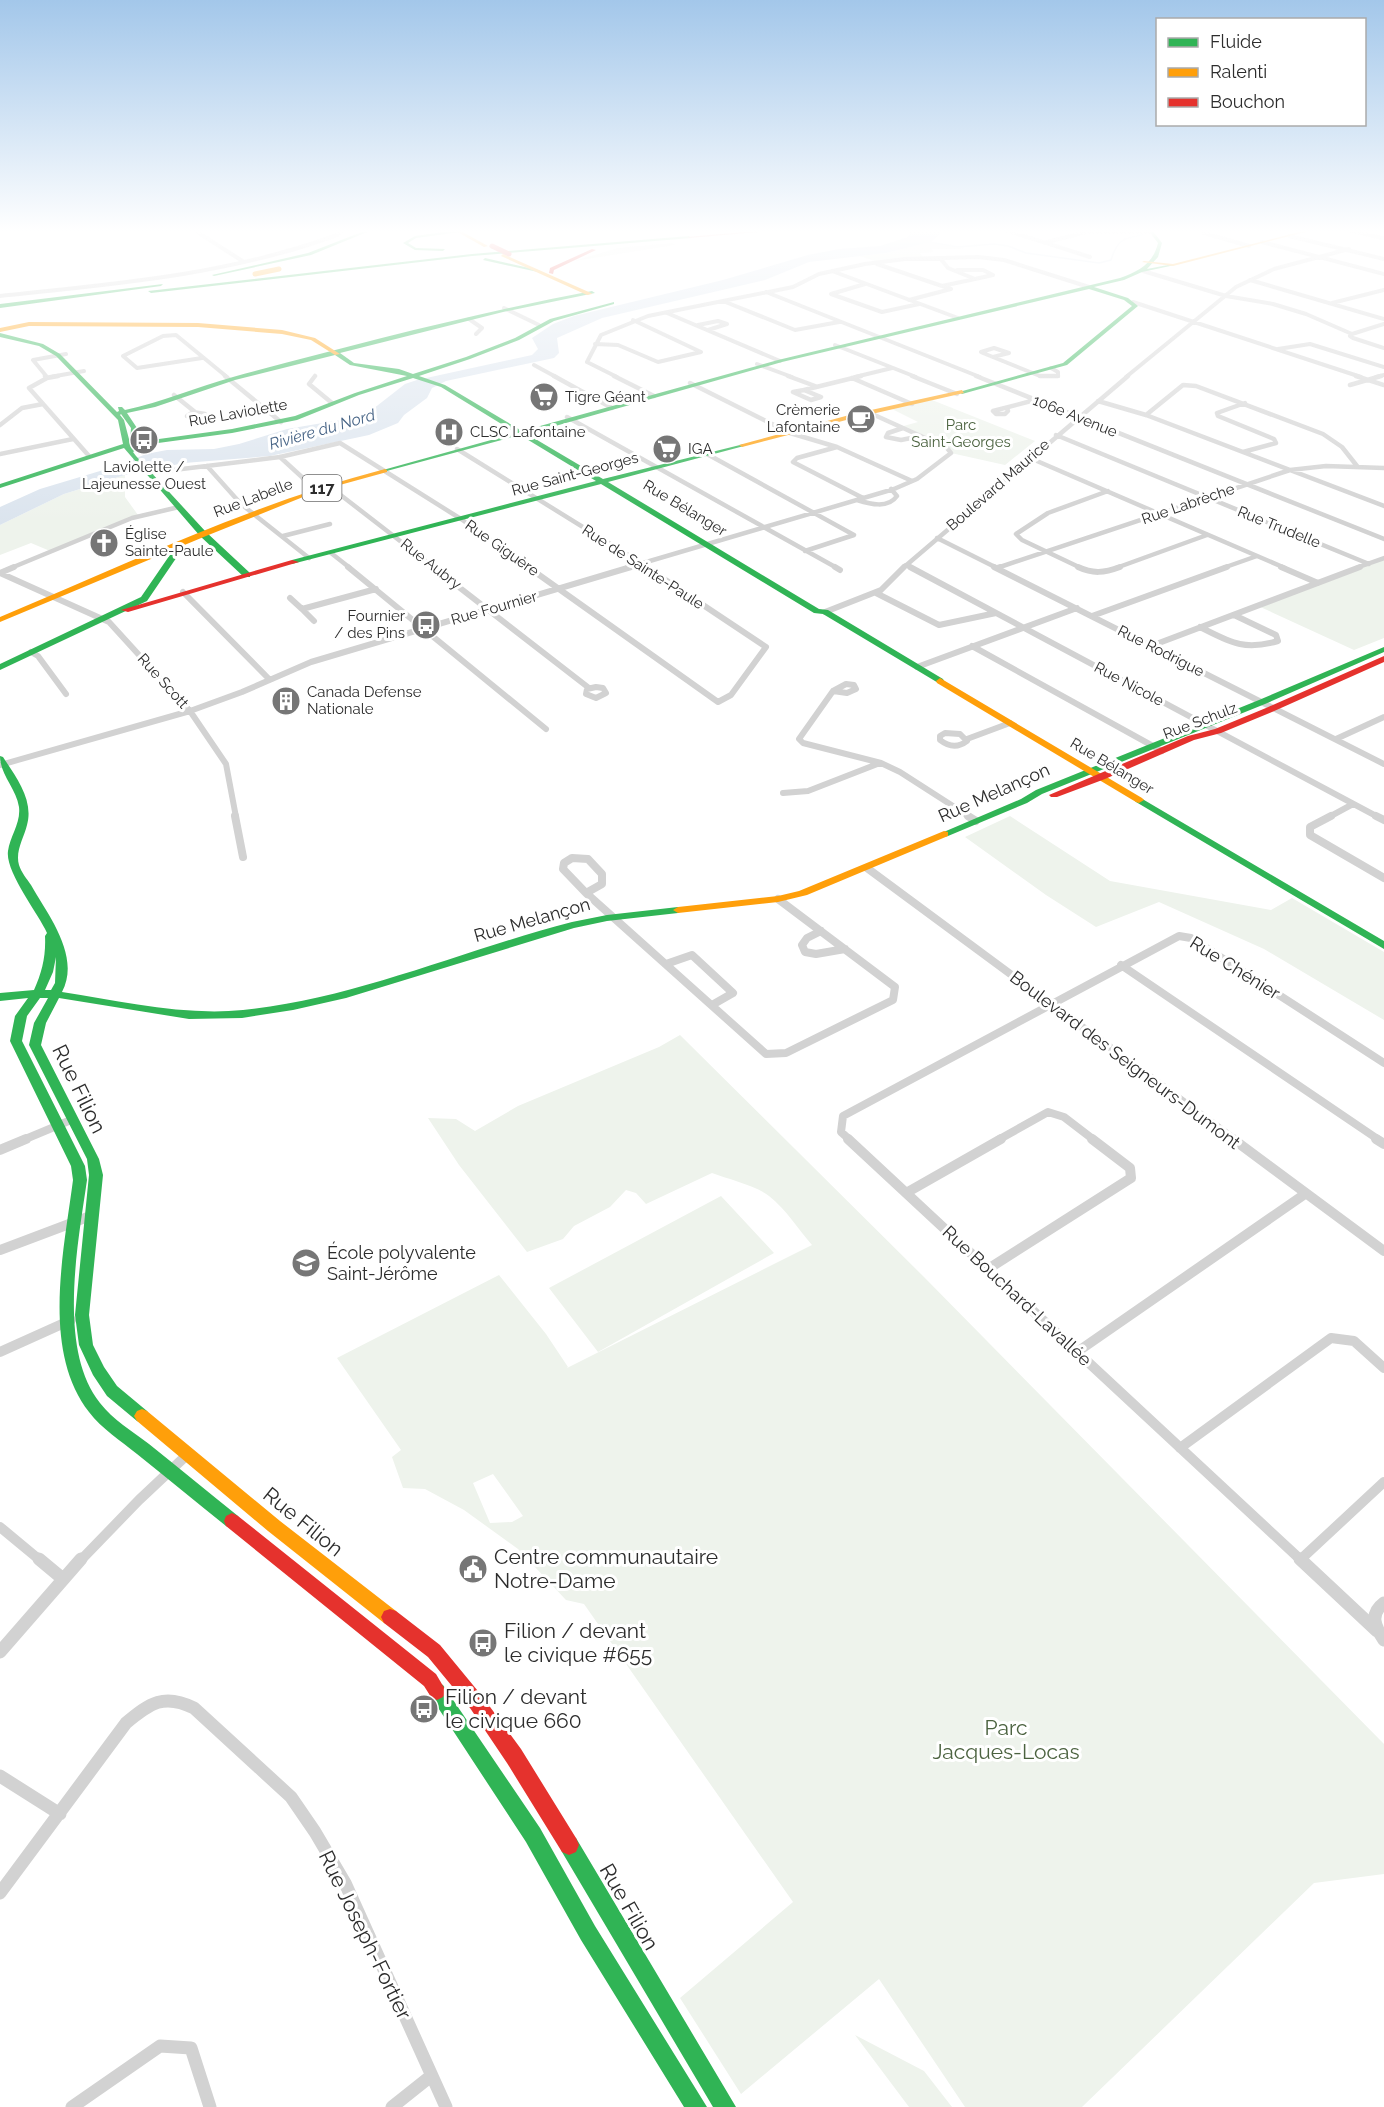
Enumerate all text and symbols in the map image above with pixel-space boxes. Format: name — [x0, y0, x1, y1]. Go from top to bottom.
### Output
legend — [1156, 18, 1366, 126]
text: Fluide — [1210, 31, 1262, 52]
text: Ralenti — [1210, 61, 1267, 82]
text: Bouchon — [1210, 91, 1285, 112]
supermarket icon: Tigre Géant — [528, 381, 560, 413]
place label: Tigre Géant — [565, 388, 646, 406]
street label: 106e Avenue — [1030, 391, 1120, 441]
street label: Rue Laviolette — [187, 395, 289, 431]
place label: Crèmerie Lafontaine — [767, 401, 840, 436]
cafe icon: Crèmerie Lafontaine — [845, 403, 877, 435]
water label: Rivière du Nord — [267, 405, 378, 454]
hospital icon: CLSC Lafontaine — [433, 416, 465, 448]
park label: Parc Saint-Georges — [911, 416, 1011, 451]
place label: CLSC Lafontaine — [470, 423, 586, 441]
bus stop icon: Laviolette / Lajeunesse Ouest — [128, 424, 160, 456]
supermarket icon: IGA — [651, 433, 683, 465]
street label: Boulevard Maurice — [943, 435, 1053, 535]
place label: IGA — [688, 440, 713, 458]
street label: Rue Saint-Georges — [510, 448, 640, 500]
place label: Laviolette / Lajeunesse Ouest — [82, 458, 206, 493]
street label: Rue Labelle — [211, 475, 295, 521]
road number: 117 — [302, 475, 342, 501]
street label: Rue Bélanger — [640, 476, 731, 540]
street label: Rue Labrèche — [1139, 480, 1237, 528]
street label: Rue Trudelle — [1235, 502, 1323, 552]
street label: Rue Giguère — [462, 516, 543, 580]
street label: Rue de Sainte-Paule — [579, 521, 707, 613]
place label: Église Sainte-Paule — [125, 525, 214, 560]
church icon: Église Sainte-Paule — [88, 527, 120, 559]
street label: Rue Aubry — [397, 535, 465, 593]
street label: Rue Fournier — [449, 587, 540, 629]
place label: Fournier / des Pins — [334, 607, 406, 642]
bus stop icon: Fournier / des Pins — [410, 609, 442, 641]
street label: Rue Rodrigue — [1115, 622, 1207, 681]
street label: Rue Scott — [134, 650, 192, 712]
street label: Rue Nicole — [1091, 658, 1167, 710]
place label: Canada Defense Nationale — [307, 683, 422, 718]
building icon: Canada Defense Nationale — [270, 685, 302, 717]
street label: Rue Schulz — [1161, 699, 1239, 743]
street label: Rue Bélanger — [1067, 734, 1158, 798]
street label: Rue Melançon — [935, 759, 1053, 827]
street label: Rue Melançon — [471, 893, 592, 946]
street label: Rue Chénier — [1186, 932, 1285, 1004]
street label: Boulevard des Seigneurs-Dumont — [1006, 966, 1245, 1153]
street label: Rue Filion — [47, 1040, 112, 1137]
street label: Rue Bouchard-Lavallée — [939, 1221, 1096, 1370]
place label: École polyvalente Saint-Jérôme — [327, 1241, 476, 1284]
school or university icon: École polyvalente Saint-Jérôme — [290, 1247, 322, 1279]
street label: Rue Filion — [258, 1482, 348, 1561]
place label: Centre communautaire Notre-Dame — [494, 1544, 718, 1593]
public building icon: Centre communautaire Notre-Dame — [457, 1553, 489, 1585]
place label: Filion / devant le civique #655 — [504, 1618, 652, 1667]
bus stop icon: Filion / devant le civique #655 — [467, 1627, 499, 1659]
place label: Filion / devant le civique 660 — [445, 1684, 587, 1733]
bus stop icon: Filion / devant le civique 660 — [408, 1693, 440, 1725]
park label: Parc Jacques-Locas — [932, 1715, 1080, 1764]
street label: Rue Joseph-Fortier — [314, 1846, 417, 2024]
street label: Rue Filion — [595, 1859, 664, 1954]

